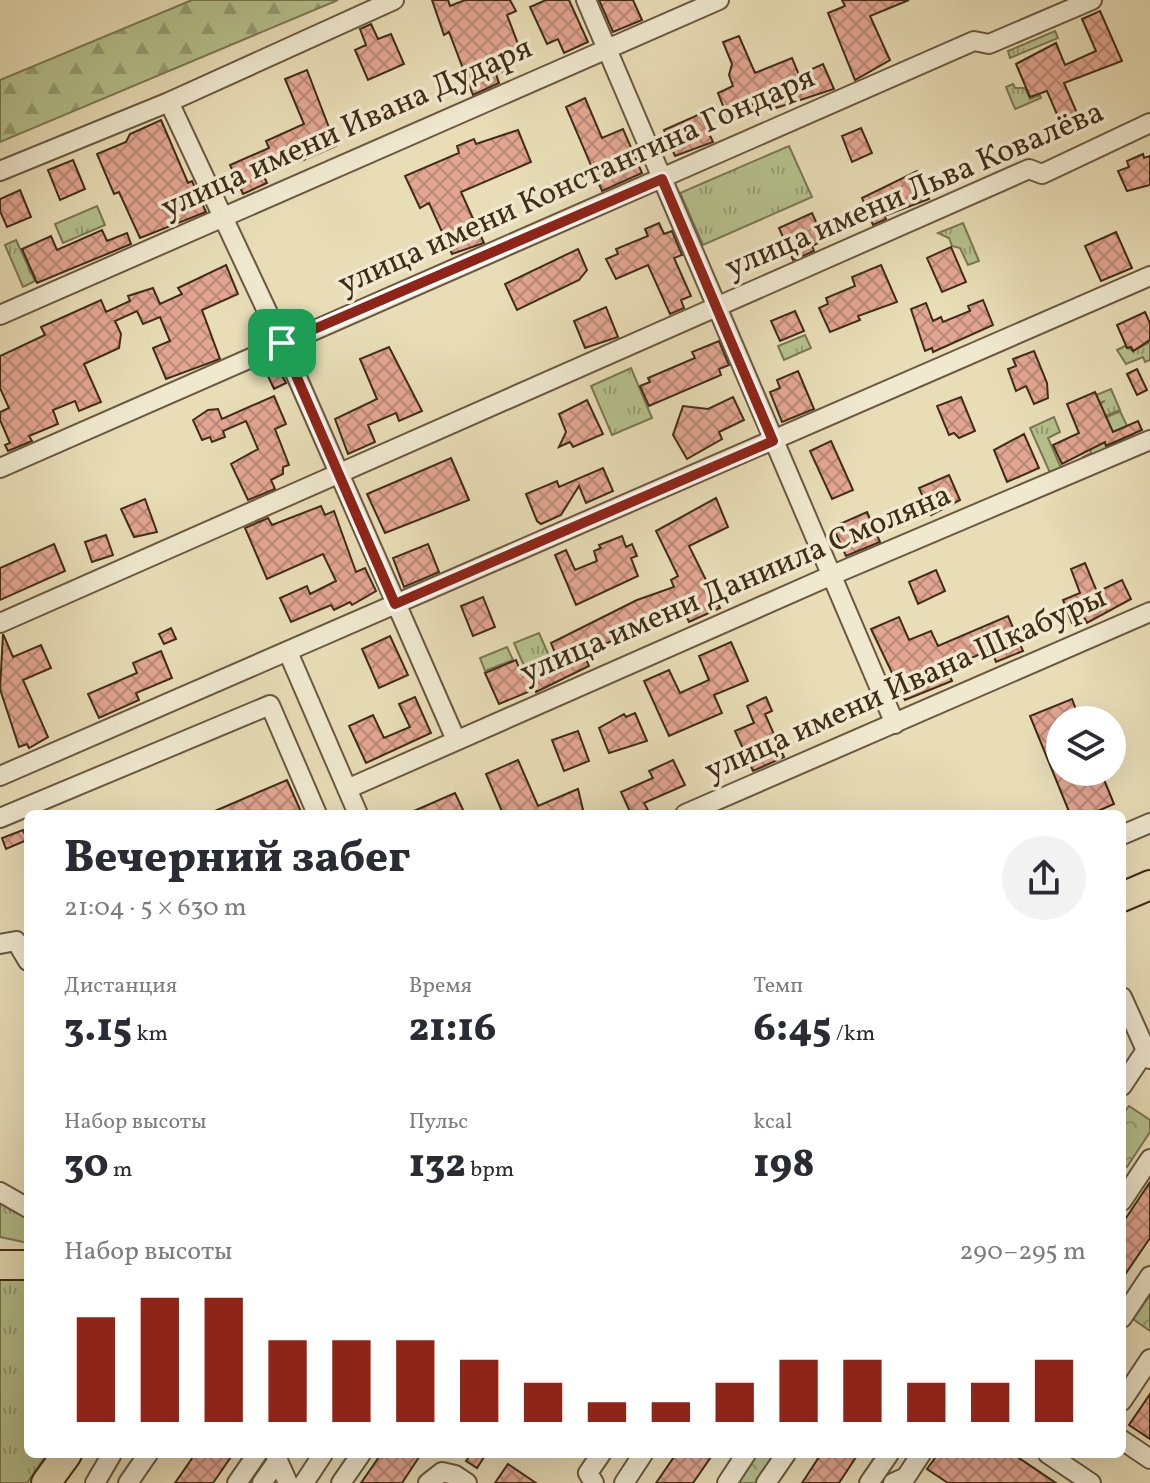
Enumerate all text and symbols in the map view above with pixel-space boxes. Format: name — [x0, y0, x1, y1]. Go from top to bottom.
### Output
street label: улица имени Ивана Дударя — [154, 27, 540, 231]
street label: улица имени Константина Гондаря — [332, 57, 822, 307]
street label: улица имени Льва Ковалёва — [719, 91, 1111, 291]
pin — [248, 309, 316, 377]
icon: arrive — [260, 321, 304, 365]
street label: улица имени Даниила Смоляна — [514, 474, 958, 696]
street label: улица имени Ивана Шкабуры — [698, 576, 1114, 794]
map controls — [1046, 706, 1126, 786]
button: layers — [1046, 706, 1126, 786]
text: Вечерний забег — [64, 829, 410, 890]
button: share — [1002, 836, 1086, 920]
text: 21:04 · 5 × 630 m — [64, 890, 247, 926]
text: Дистанция — [64, 971, 177, 1002]
text: Время — [409, 971, 472, 1002]
text: Темп — [753, 971, 803, 1002]
text: 3.15 — [64, 1002, 132, 1058]
text: 21:16 — [409, 1002, 497, 1058]
text: 6:45 — [753, 1002, 831, 1058]
text: km — [132, 1019, 168, 1050]
text: /km — [831, 1019, 875, 1050]
text: Набор высоты — [64, 1107, 207, 1138]
text: Пульс — [409, 1107, 468, 1138]
text: kcal — [753, 1107, 792, 1138]
text: 30 — [64, 1138, 109, 1194]
text: 132 — [409, 1138, 466, 1194]
text: 198 — [753, 1138, 815, 1194]
text: m — [109, 1155, 133, 1186]
text: bpm — [466, 1155, 514, 1186]
text: Набор высоты — [64, 1234, 232, 1270]
text: 290–295 m — [960, 1234, 1086, 1270]

